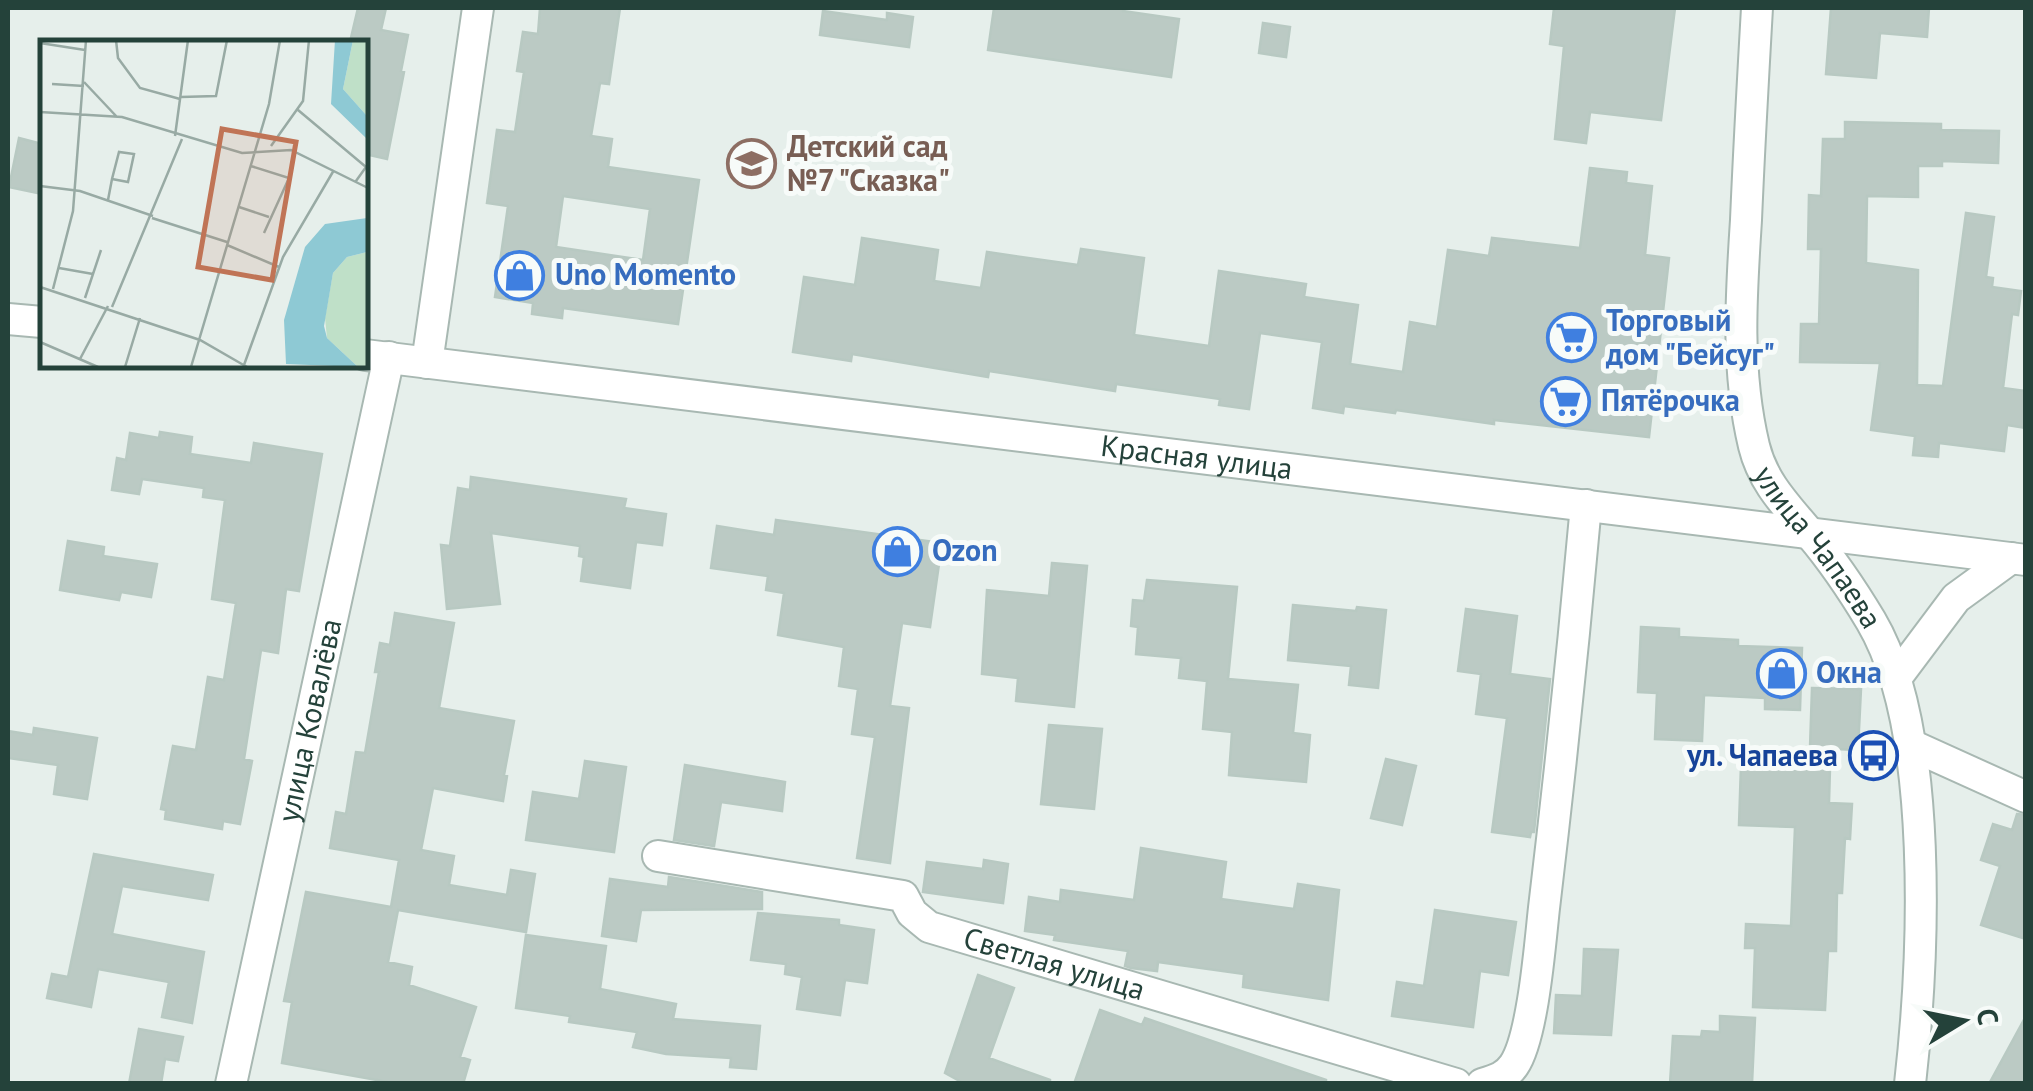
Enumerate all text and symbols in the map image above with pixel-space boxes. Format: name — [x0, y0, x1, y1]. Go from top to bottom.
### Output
inset map — [40, 40, 368, 368]
place label: Детский сад №7 "Сказка" — [787, 126, 950, 199]
school or university icon: Детский сад №7 "Сказка" — [726, 138, 778, 190]
shop icon: Uno Momento — [494, 249, 546, 301]
place label: Uno Momento — [555, 254, 736, 293]
place label: Торговый дом "Бейсуг" — [1605, 300, 1775, 373]
supermarket icon: Торговый дом "Бейсуг" — [1545, 312, 1597, 364]
supermarket icon: Пятёрочка — [1540, 375, 1592, 427]
place label: Пятёрочка — [1601, 380, 1740, 419]
street label: Красная улица — [1099, 425, 1295, 487]
street label: улица Чапаева — [1746, 459, 1892, 635]
shop icon: Ozon — [871, 525, 923, 577]
place label: Ozon — [932, 530, 998, 569]
street label: улица Ковалёва — [268, 615, 350, 825]
shop icon: Окна — [1755, 647, 1807, 699]
place label: Окна — [1816, 652, 1882, 691]
bus stop icon: ул. Чапаева — [1847, 730, 1899, 782]
place label: ул. Чапаева — [1686, 735, 1838, 774]
street label: Светлая улица — [959, 917, 1150, 1008]
north arrow — [1913, 971, 2013, 1071]
text: С — [1969, 1006, 2008, 1027]

